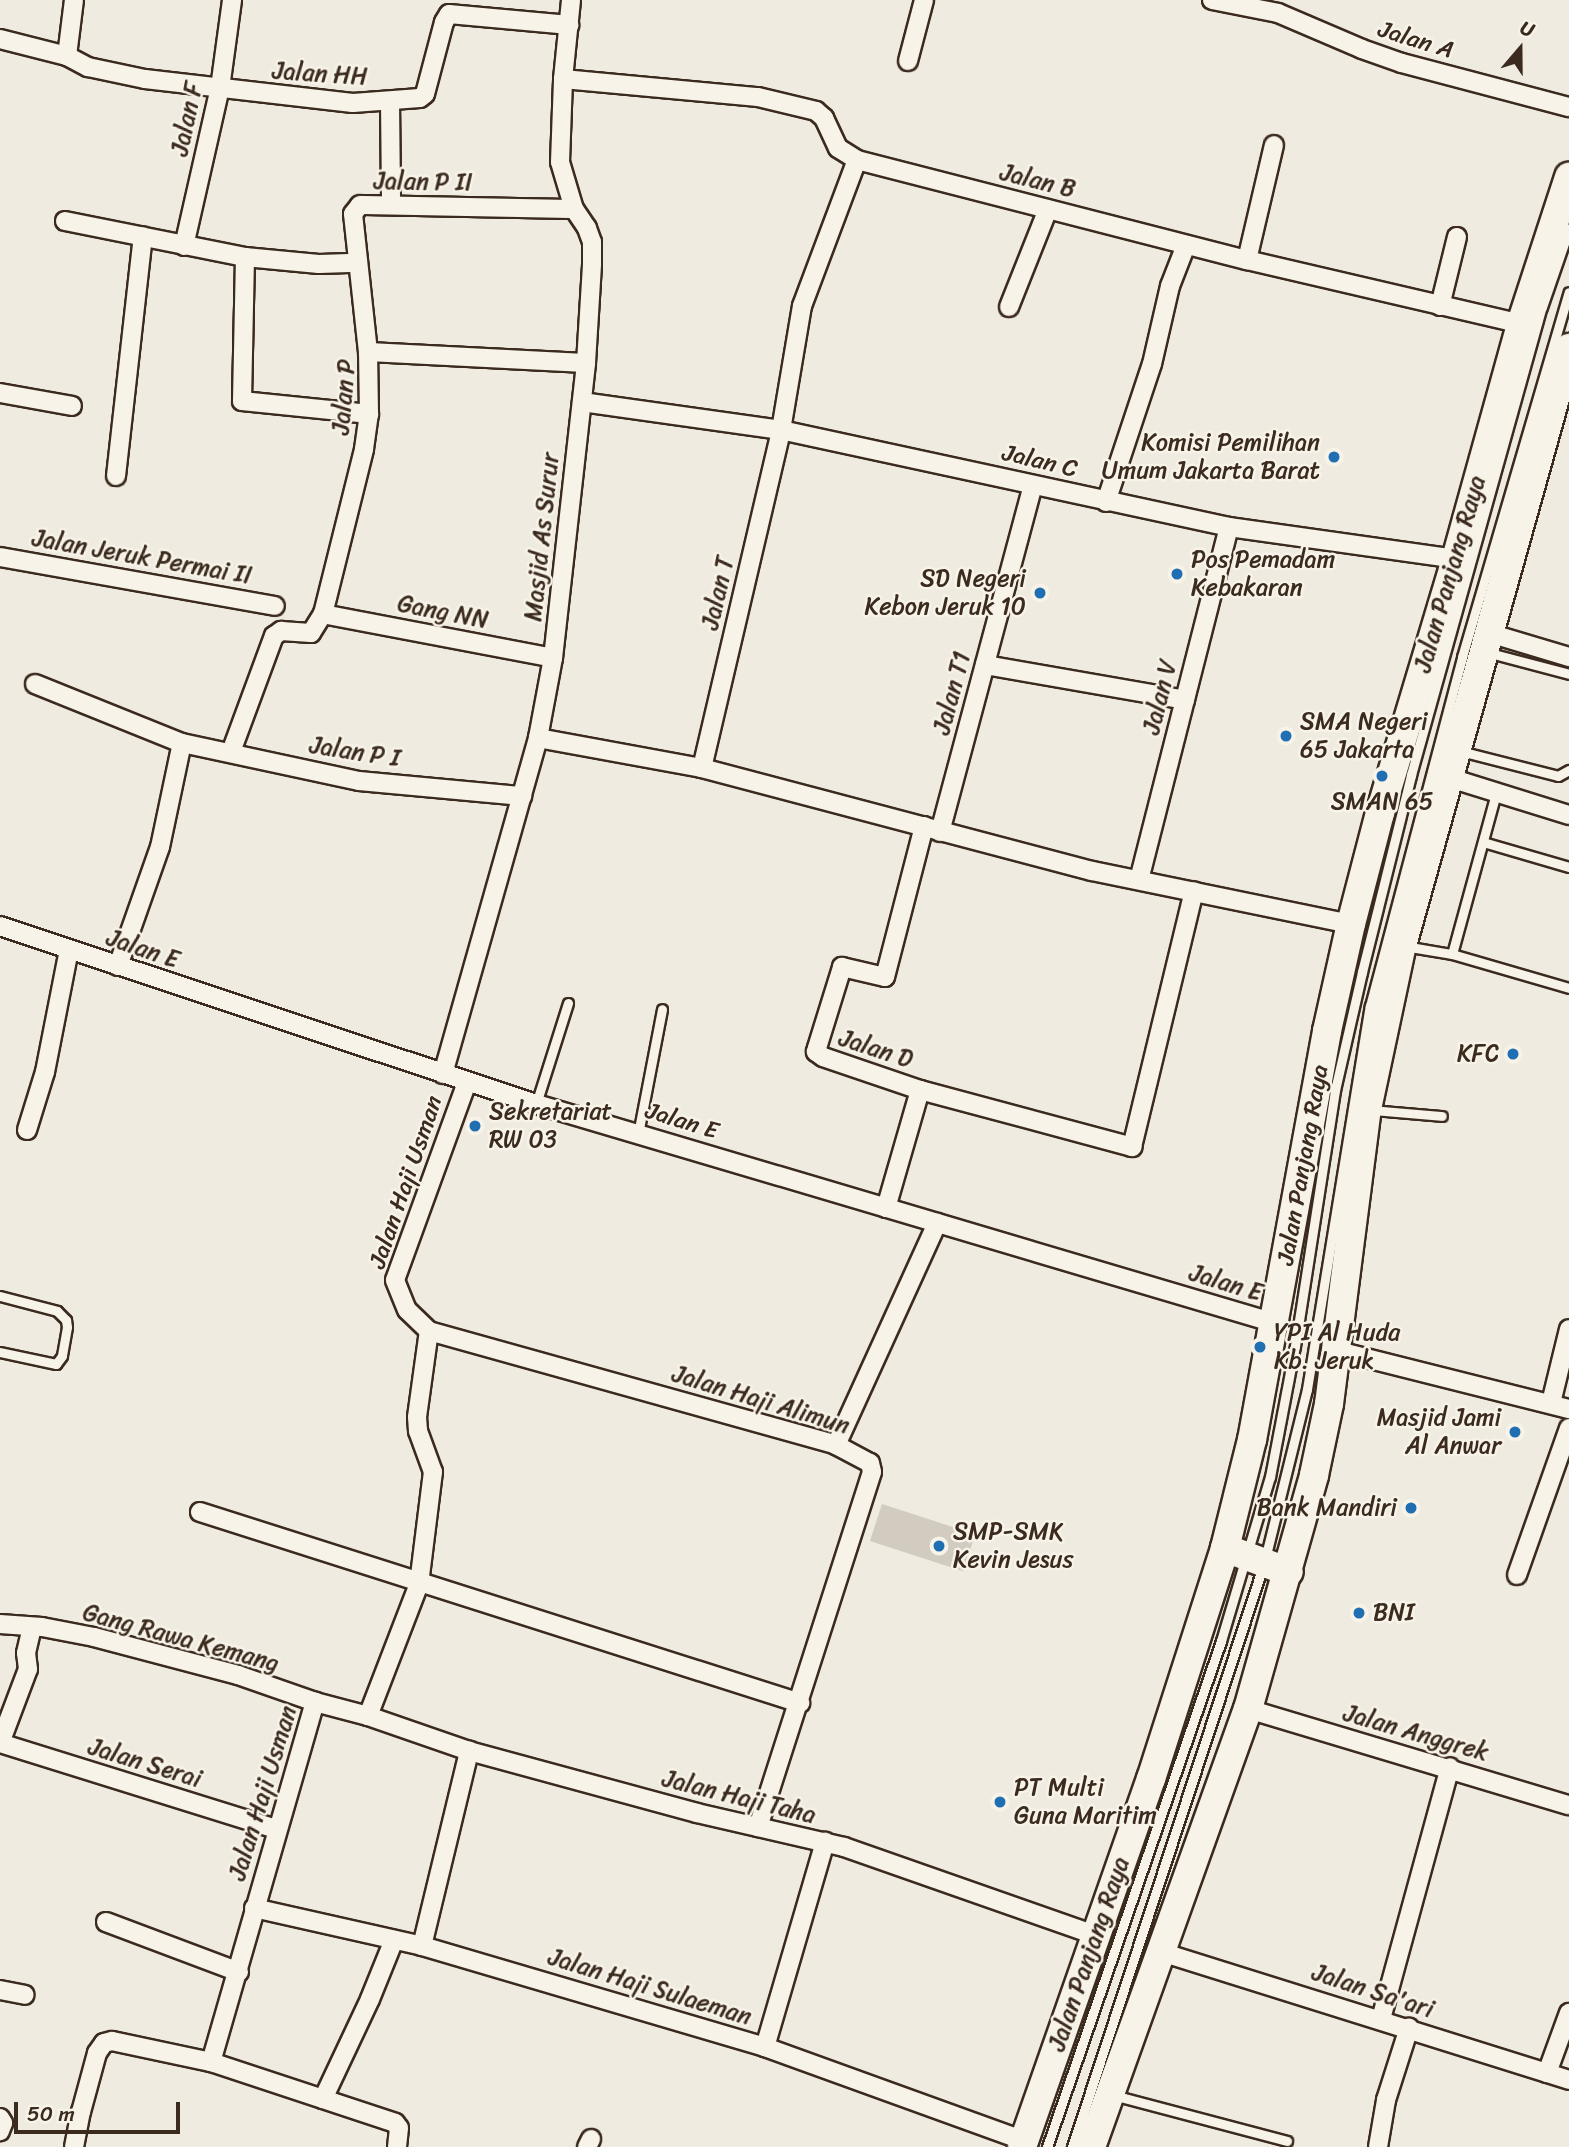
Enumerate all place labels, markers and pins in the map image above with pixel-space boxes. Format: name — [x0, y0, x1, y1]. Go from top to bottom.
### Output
place label: Komisi Pemilihan Umum Jakarta Barat — [1103, 429, 1320, 485]
marker: Komisi Pemilihan Umum Jakarta Barat — [1326, 449, 1342, 465]
place label: Pos Pemadam Kebakaran — [1191, 546, 1336, 602]
place label: SD Negeri Kebon Jeruk 10 — [864, 565, 1026, 621]
marker: Pos Pemadam Kebakaran — [1169, 566, 1185, 582]
marker: SD Negeri Kebon Jeruk 10 — [1032, 585, 1048, 601]
place label: SMA Negeri 65 Jakarta — [1300, 708, 1427, 764]
marker: SMA Negeri 65 Jakarta — [1278, 728, 1294, 744]
marker: SMAN 65 — [1374, 768, 1390, 784]
place label: SMAN 65 — [1331, 788, 1433, 816]
place label: KFC — [1457, 1040, 1499, 1068]
marker: KFC — [1505, 1046, 1521, 1062]
place label: Sekretariat RW 03 — [489, 1098, 612, 1154]
marker: Sekretariat RW 03 — [467, 1118, 483, 1134]
place label: YPI Al Huda Kb. Jeruk — [1274, 1319, 1401, 1375]
marker: YPI Al Huda Kb. Jeruk — [1252, 1339, 1268, 1355]
place label: Masjid Jami Al Anwar — [1377, 1404, 1501, 1460]
marker: Masjid Jami Al Anwar — [1507, 1424, 1523, 1440]
place label: Bank Mandiri — [1258, 1494, 1397, 1522]
marker: Bank Mandiri — [1403, 1500, 1419, 1516]
place label: SMP-SMK Kevin Jesus — [953, 1518, 1075, 1574]
marker: SMP-SMK Kevin Jesus — [931, 1538, 947, 1554]
place label: BNI — [1373, 1599, 1415, 1627]
marker: BNI — [1351, 1605, 1367, 1621]
place label: PT Multi Guna Maritim — [1014, 1774, 1157, 1830]
marker: PT Multi Guna Maritim — [992, 1794, 1008, 1810]

